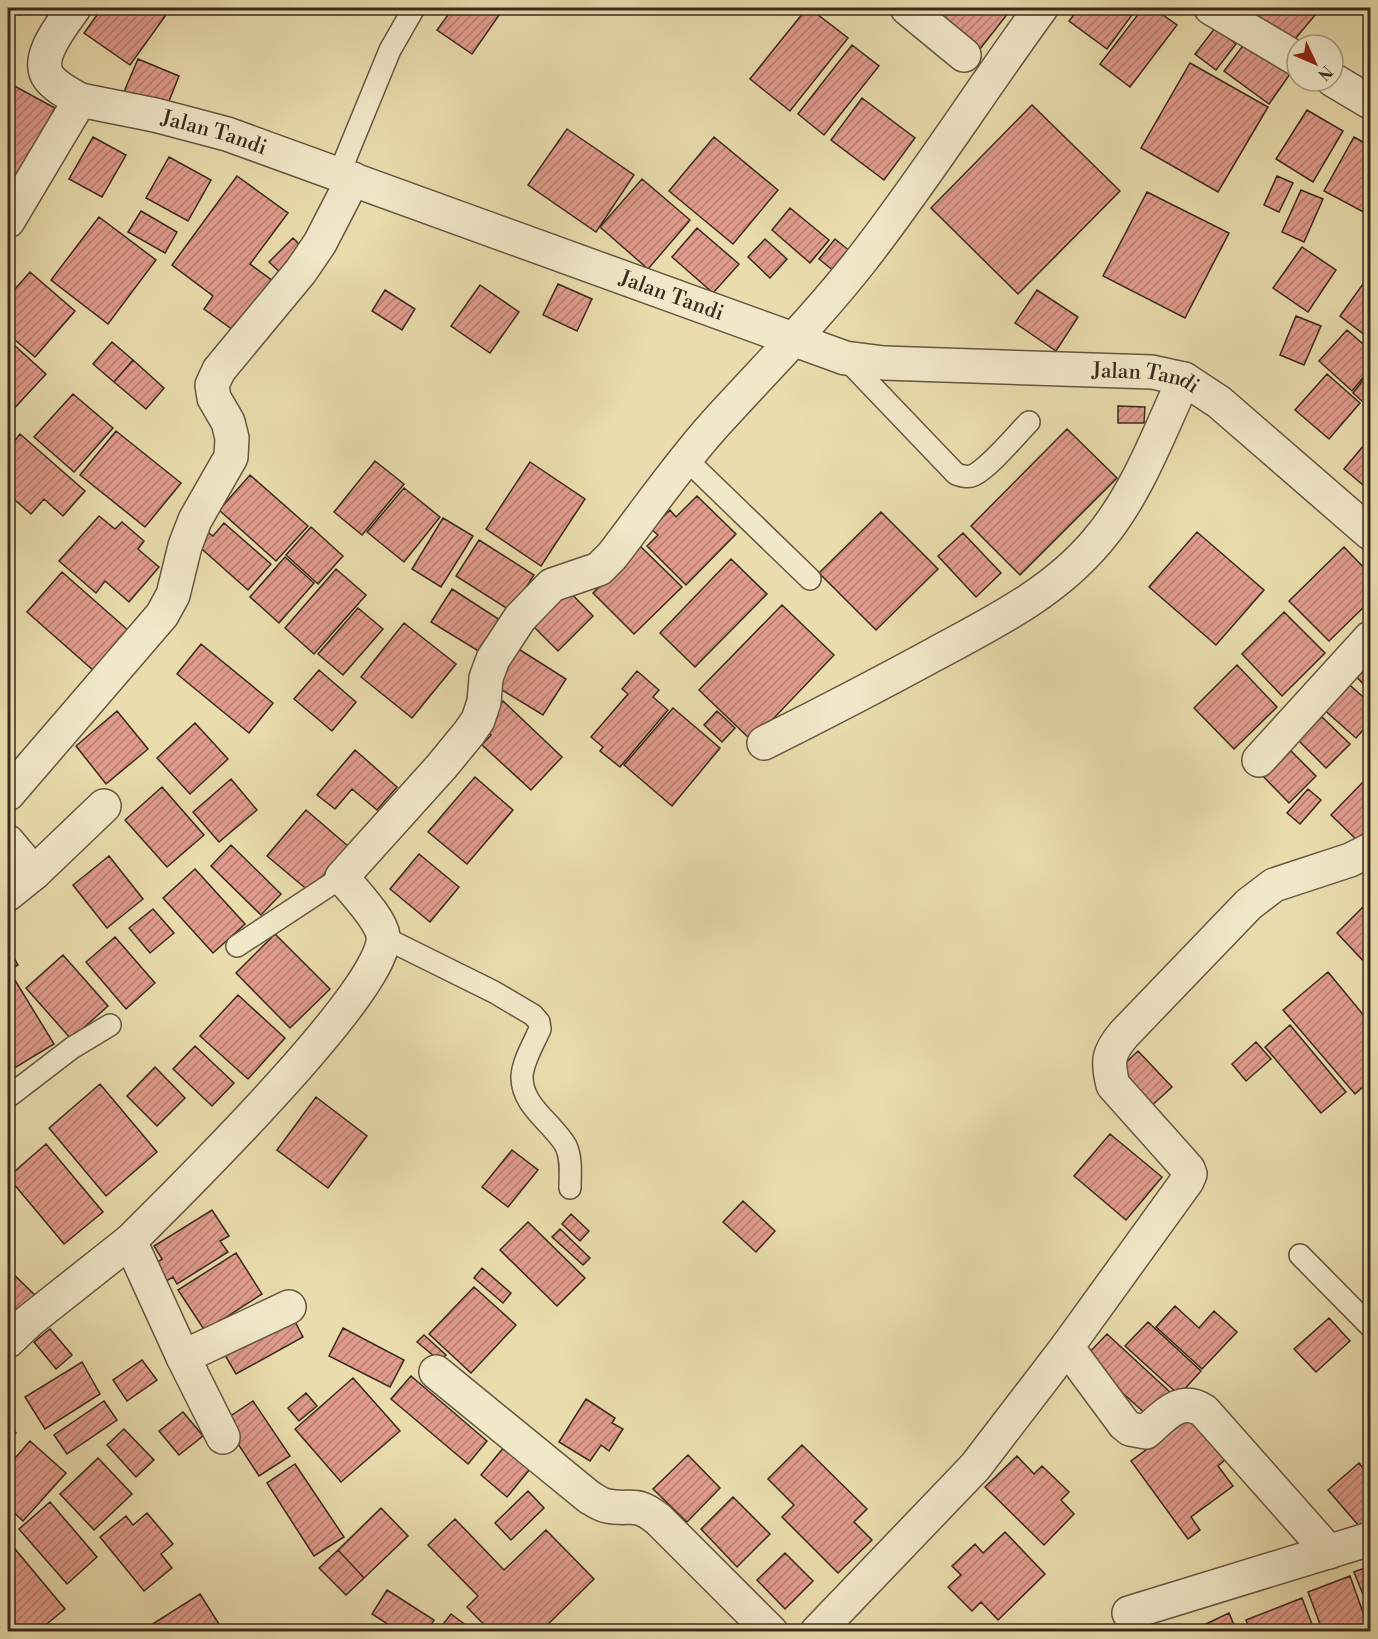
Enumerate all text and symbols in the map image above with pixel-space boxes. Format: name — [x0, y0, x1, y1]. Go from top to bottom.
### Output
north arrow — [1285, 33, 1345, 93]
text: N — [1313, 61, 1337, 84]
street label: Jalan Tandi — [158, 105, 270, 161]
street label: Jalan Tandi — [615, 265, 727, 327]
street label: Jalan Tandi — [1091, 358, 1204, 400]

